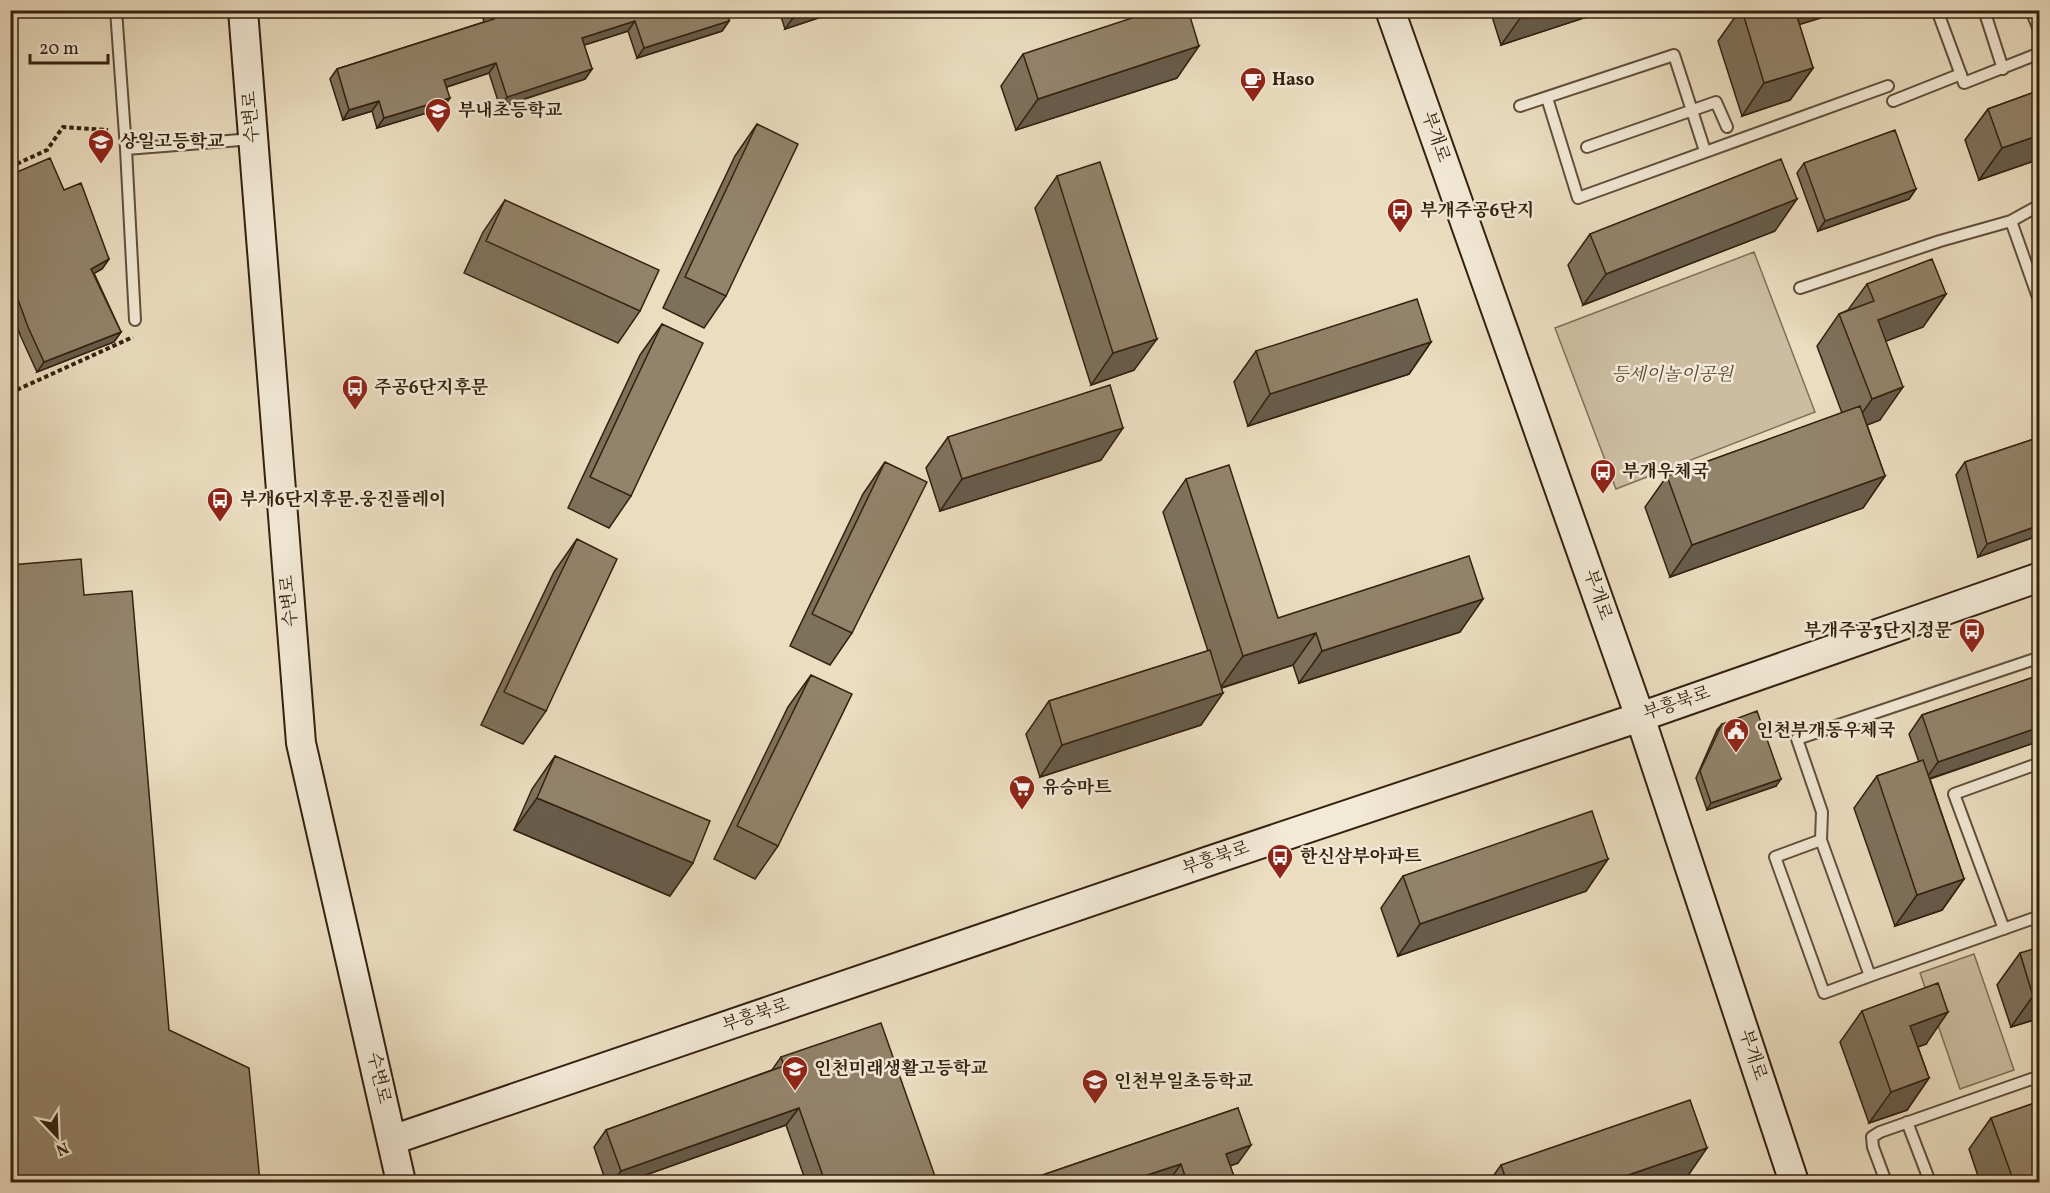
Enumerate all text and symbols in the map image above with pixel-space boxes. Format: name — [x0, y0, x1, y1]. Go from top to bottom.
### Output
scale bar — [30, 27, 108, 65]
text: 20 m — [39, 37, 79, 62]
cafe icon: Haso — [1238, 65, 1268, 103]
place label: Haso — [1272, 68, 1314, 93]
street label: 수변로 — [238, 90, 266, 144]
school or university icon: 부내초등학교 — [423, 96, 453, 134]
place label: 부내초등학교 — [458, 99, 563, 124]
street label: 부개로 — [1415, 108, 1455, 166]
school or university icon: 상일고등학교 — [86, 127, 116, 165]
place label: 상일고등학교 — [120, 130, 225, 155]
bus stop icon: 부개주공6단지 — [1385, 196, 1415, 234]
place label: 부개주공6단지 — [1420, 199, 1534, 224]
park label: 등세이놀이공원 — [1611, 363, 1734, 388]
bus stop icon: 주공6단지후문 — [340, 373, 370, 411]
place label: 주공6단지후문 — [374, 376, 489, 401]
bus stop icon: 부개우체국 — [1588, 457, 1618, 495]
place label: 부개우체국 — [1622, 460, 1710, 485]
bus stop icon: 부개6단지후문.웅진플레이 — [205, 485, 235, 523]
place label: 부개6단지후문.웅진플레이 — [240, 488, 446, 513]
street label: 부개로 — [1577, 566, 1617, 624]
street label: 수변로 — [275, 574, 305, 628]
bus stop icon: 부개주공3단지정문 — [1957, 616, 1987, 654]
place label: 부개주공3단지정문 — [1804, 619, 1953, 644]
street label: 부흥북로 — [1640, 681, 1714, 727]
public building icon: 인천부개동우체국 — [1721, 716, 1751, 754]
place label: 인천부개동우체국 — [1756, 719, 1896, 744]
supermarket icon: 유승마트 — [1007, 773, 1037, 811]
place label: 유승마트 — [1042, 776, 1112, 801]
street label: 부흥북로 — [1179, 836, 1253, 882]
bus stop icon: 한신삼부아파트 — [1265, 842, 1295, 880]
place label: 한신삼부아파트 — [1300, 845, 1422, 870]
street label: 부흥북로 — [719, 993, 793, 1039]
street label: 부개로 — [1732, 1026, 1772, 1084]
street label: 수변로 — [360, 1050, 396, 1106]
school or university icon: 인천미래생활고등학교 — [780, 1054, 810, 1092]
place label: 인천미래생활고등학교 — [814, 1057, 988, 1082]
school or university icon: 인천부일초등학교 — [1080, 1067, 1110, 1105]
place label: 인천부일초등학교 — [1114, 1070, 1254, 1095]
north arrow — [27, 1106, 87, 1166]
text: N — [52, 1136, 72, 1161]

